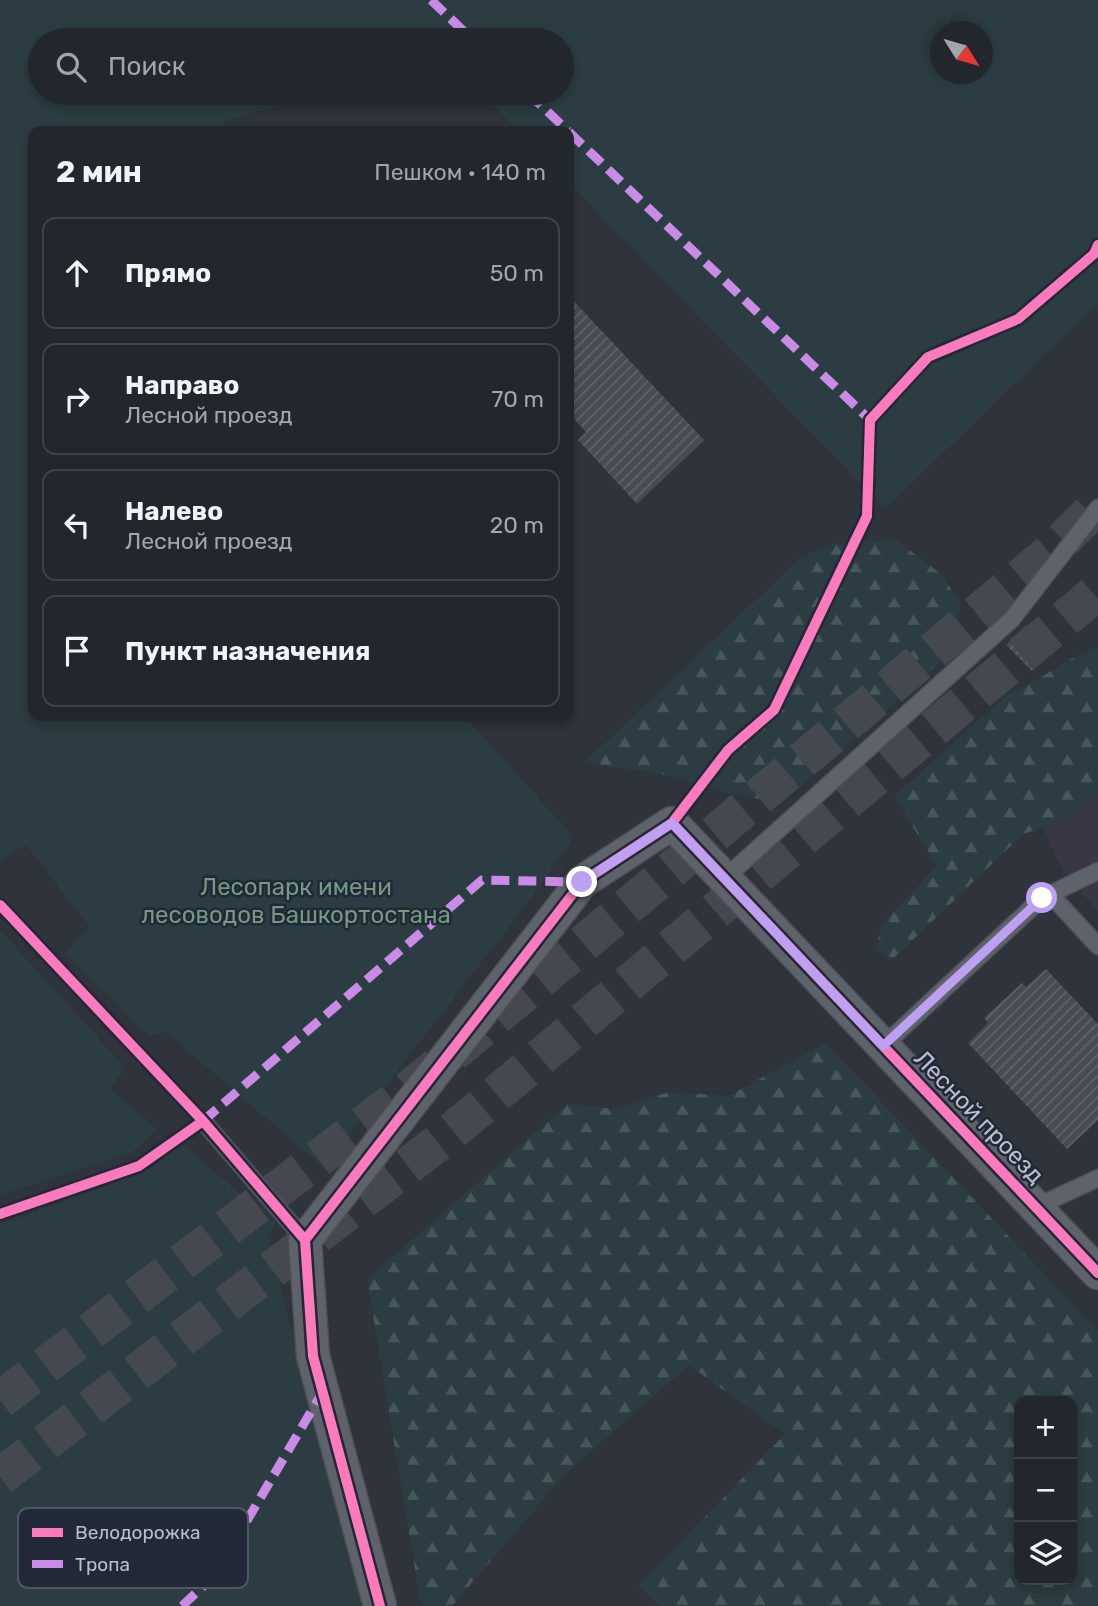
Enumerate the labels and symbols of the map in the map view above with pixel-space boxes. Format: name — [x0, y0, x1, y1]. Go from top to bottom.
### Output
north arrow — [930, 21, 993, 84]
route end — [566, 866, 597, 897]
park label: Лесопарк имени лесоводов Башкортостана — [141, 873, 451, 929]
route start — [1026, 882, 1057, 913]
street label: Лесной проезд — [908, 1044, 1050, 1190]
legend — [18, 1508, 248, 1588]
text: Велодорожка — [75, 1521, 201, 1544]
text: Тропа — [75, 1553, 130, 1576]

